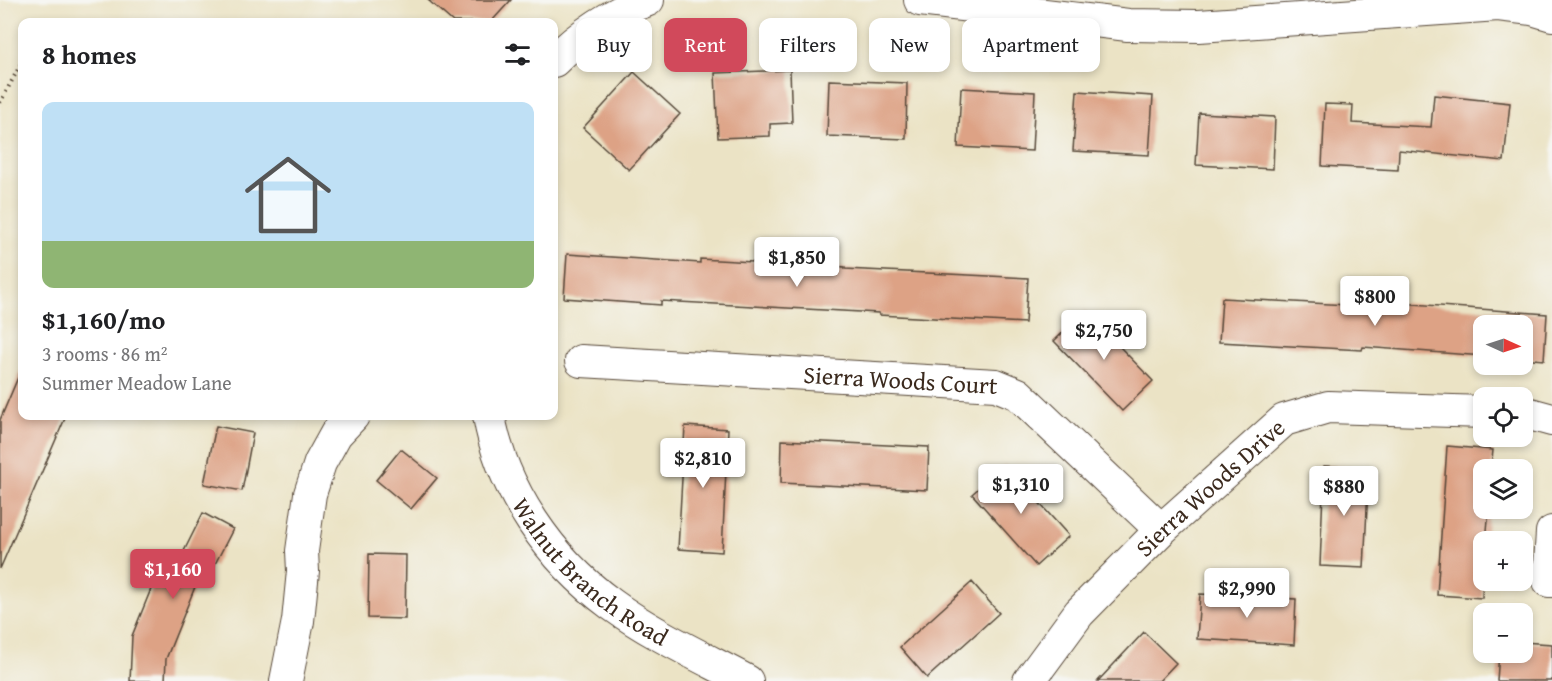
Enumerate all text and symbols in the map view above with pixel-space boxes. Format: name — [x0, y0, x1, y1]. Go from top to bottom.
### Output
chip: Buy — [576, 18, 652, 72]
chip: Rent — [664, 18, 747, 72]
chip: Filters — [759, 18, 857, 72]
chip: New — [869, 18, 950, 72]
chip: Apartment — [962, 18, 1100, 72]
text: 8 homes — [42, 35, 137, 74]
icon: filters — [501, 38, 534, 71]
icon: home — [234, 141, 342, 249]
pin: $1,850 — [748, 237, 846, 288]
text: $1,850 — [768, 242, 826, 271]
pin: $800 — [1339, 276, 1411, 327]
text: $800 — [1354, 281, 1396, 310]
text: $1,160/mo — [42, 300, 165, 339]
pin: $2,750 — [1055, 310, 1153, 361]
text: $2,750 — [1075, 315, 1133, 344]
north arrow — [1473, 315, 1533, 375]
map controls — [1473, 315, 1533, 663]
text: 3 rooms · 86 m² — [42, 339, 168, 368]
street label: Sierra Woods Court — [803, 356, 999, 403]
text: Summer Meadow Lane — [42, 368, 232, 397]
button: locate — [1473, 387, 1533, 447]
street label: Sierra Woods Drive — [1127, 410, 1292, 564]
pin: $2,810 — [654, 438, 752, 489]
text: $2,810 — [674, 443, 732, 472]
button: layers — [1473, 459, 1533, 519]
pin: $1,310 — [972, 464, 1070, 515]
pin: $880 — [1308, 466, 1380, 517]
text: $1,310 — [992, 469, 1050, 498]
text: $880 — [1323, 471, 1365, 500]
street label: Walnut Branch Road — [504, 491, 675, 654]
button: + — [1473, 531, 1533, 591]
pin: $1,160 — [124, 549, 222, 600]
text: $1,160 — [144, 554, 202, 583]
pin: $2,990 — [1198, 568, 1296, 619]
text: $2,990 — [1218, 573, 1276, 602]
button: − — [1473, 603, 1533, 663]

